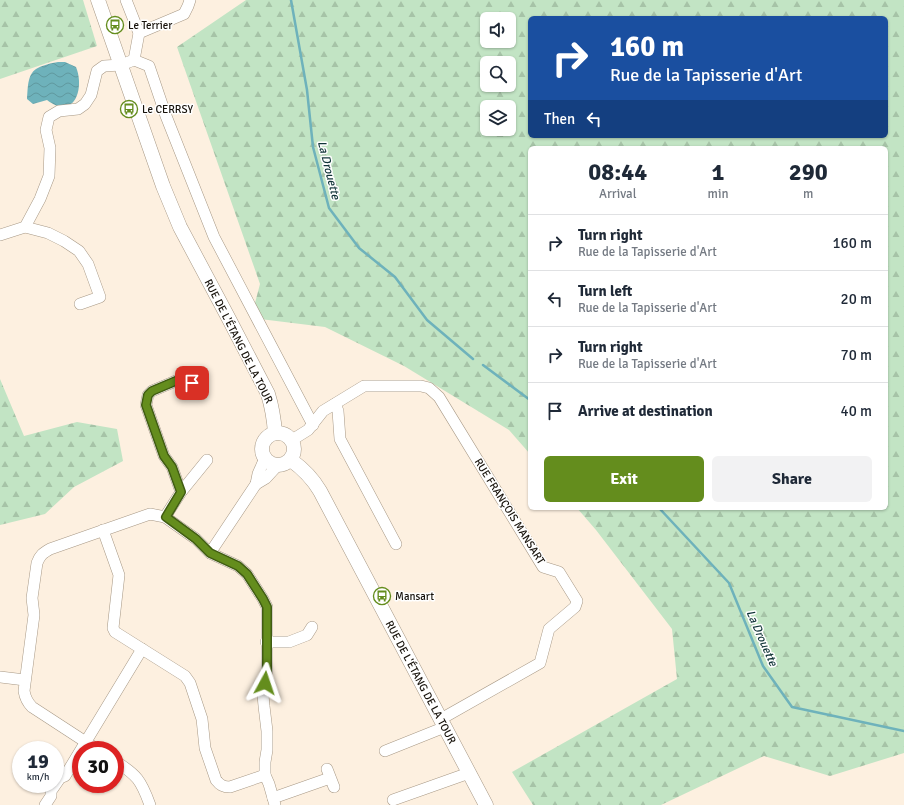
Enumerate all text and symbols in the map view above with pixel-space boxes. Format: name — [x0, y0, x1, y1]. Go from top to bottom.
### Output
map controls — [480, 12, 516, 136]
button: sound — [480, 12, 516, 48]
bus stop icon: Le Terrier — [105, 15, 125, 35]
place label: Le Terrier — [128, 19, 172, 32]
text: 160 m — [610, 30, 684, 64]
icon: right — [544, 32, 596, 84]
button: search — [480, 56, 516, 92]
text: Rue de la Tapisserie d'Art — [610, 64, 802, 86]
bus stop icon: Le CERRSY — [119, 99, 139, 119]
button: layers — [480, 100, 516, 136]
place label: Le CERRSY — [142, 103, 193, 116]
icon: left — [583, 108, 605, 130]
text: Then — [544, 110, 575, 128]
water label: La Drouette — [314, 139, 343, 202]
text: 08:44 — [588, 157, 647, 187]
text: 1 — [712, 157, 724, 187]
text: 290 — [789, 157, 828, 187]
text: Arrival — [599, 186, 636, 202]
text: min — [708, 186, 729, 202]
text: m — [803, 186, 813, 202]
text: Turn right — [578, 226, 643, 244]
icon: right — [544, 232, 566, 254]
text: 160 m — [832, 234, 872, 252]
text: Rue de la Tapisserie d'Art — [578, 244, 717, 260]
street label: RUE DE L'ÉTANG DE LA TOUR — [202, 277, 277, 406]
text: Turn left — [578, 282, 632, 300]
icon: left — [544, 288, 566, 310]
text: 20 m — [841, 290, 872, 308]
text: Rue de la Tapisserie d'Art — [578, 300, 717, 316]
text: Turn right — [578, 338, 643, 356]
icon: right — [544, 344, 566, 366]
text: 70 m — [841, 346, 872, 364]
text: Rue de la Tapisserie d'Art — [578, 356, 717, 372]
pin — [175, 366, 209, 400]
icon: arrive — [181, 372, 203, 394]
icon: arrive — [544, 400, 566, 422]
text: Arrive at destination — [578, 402, 713, 420]
text: 40 m — [841, 402, 872, 420]
street label: RUE FRANÇOIS MANSART — [472, 456, 548, 567]
button: Exit — [544, 456, 704, 502]
button: Share — [712, 456, 872, 502]
bus stop icon: Mansart — [372, 586, 392, 606]
place label: Mansart — [395, 590, 434, 603]
water label: La Drouette — [743, 608, 781, 670]
street label: RUE DE L'ÉTANG DE LA TOUR — [383, 618, 460, 746]
position arrow — [244, 662, 286, 704]
speed limit sign: 30 — [72, 741, 124, 793]
text: 19 — [27, 749, 49, 774]
text: km/h — [27, 771, 49, 783]

